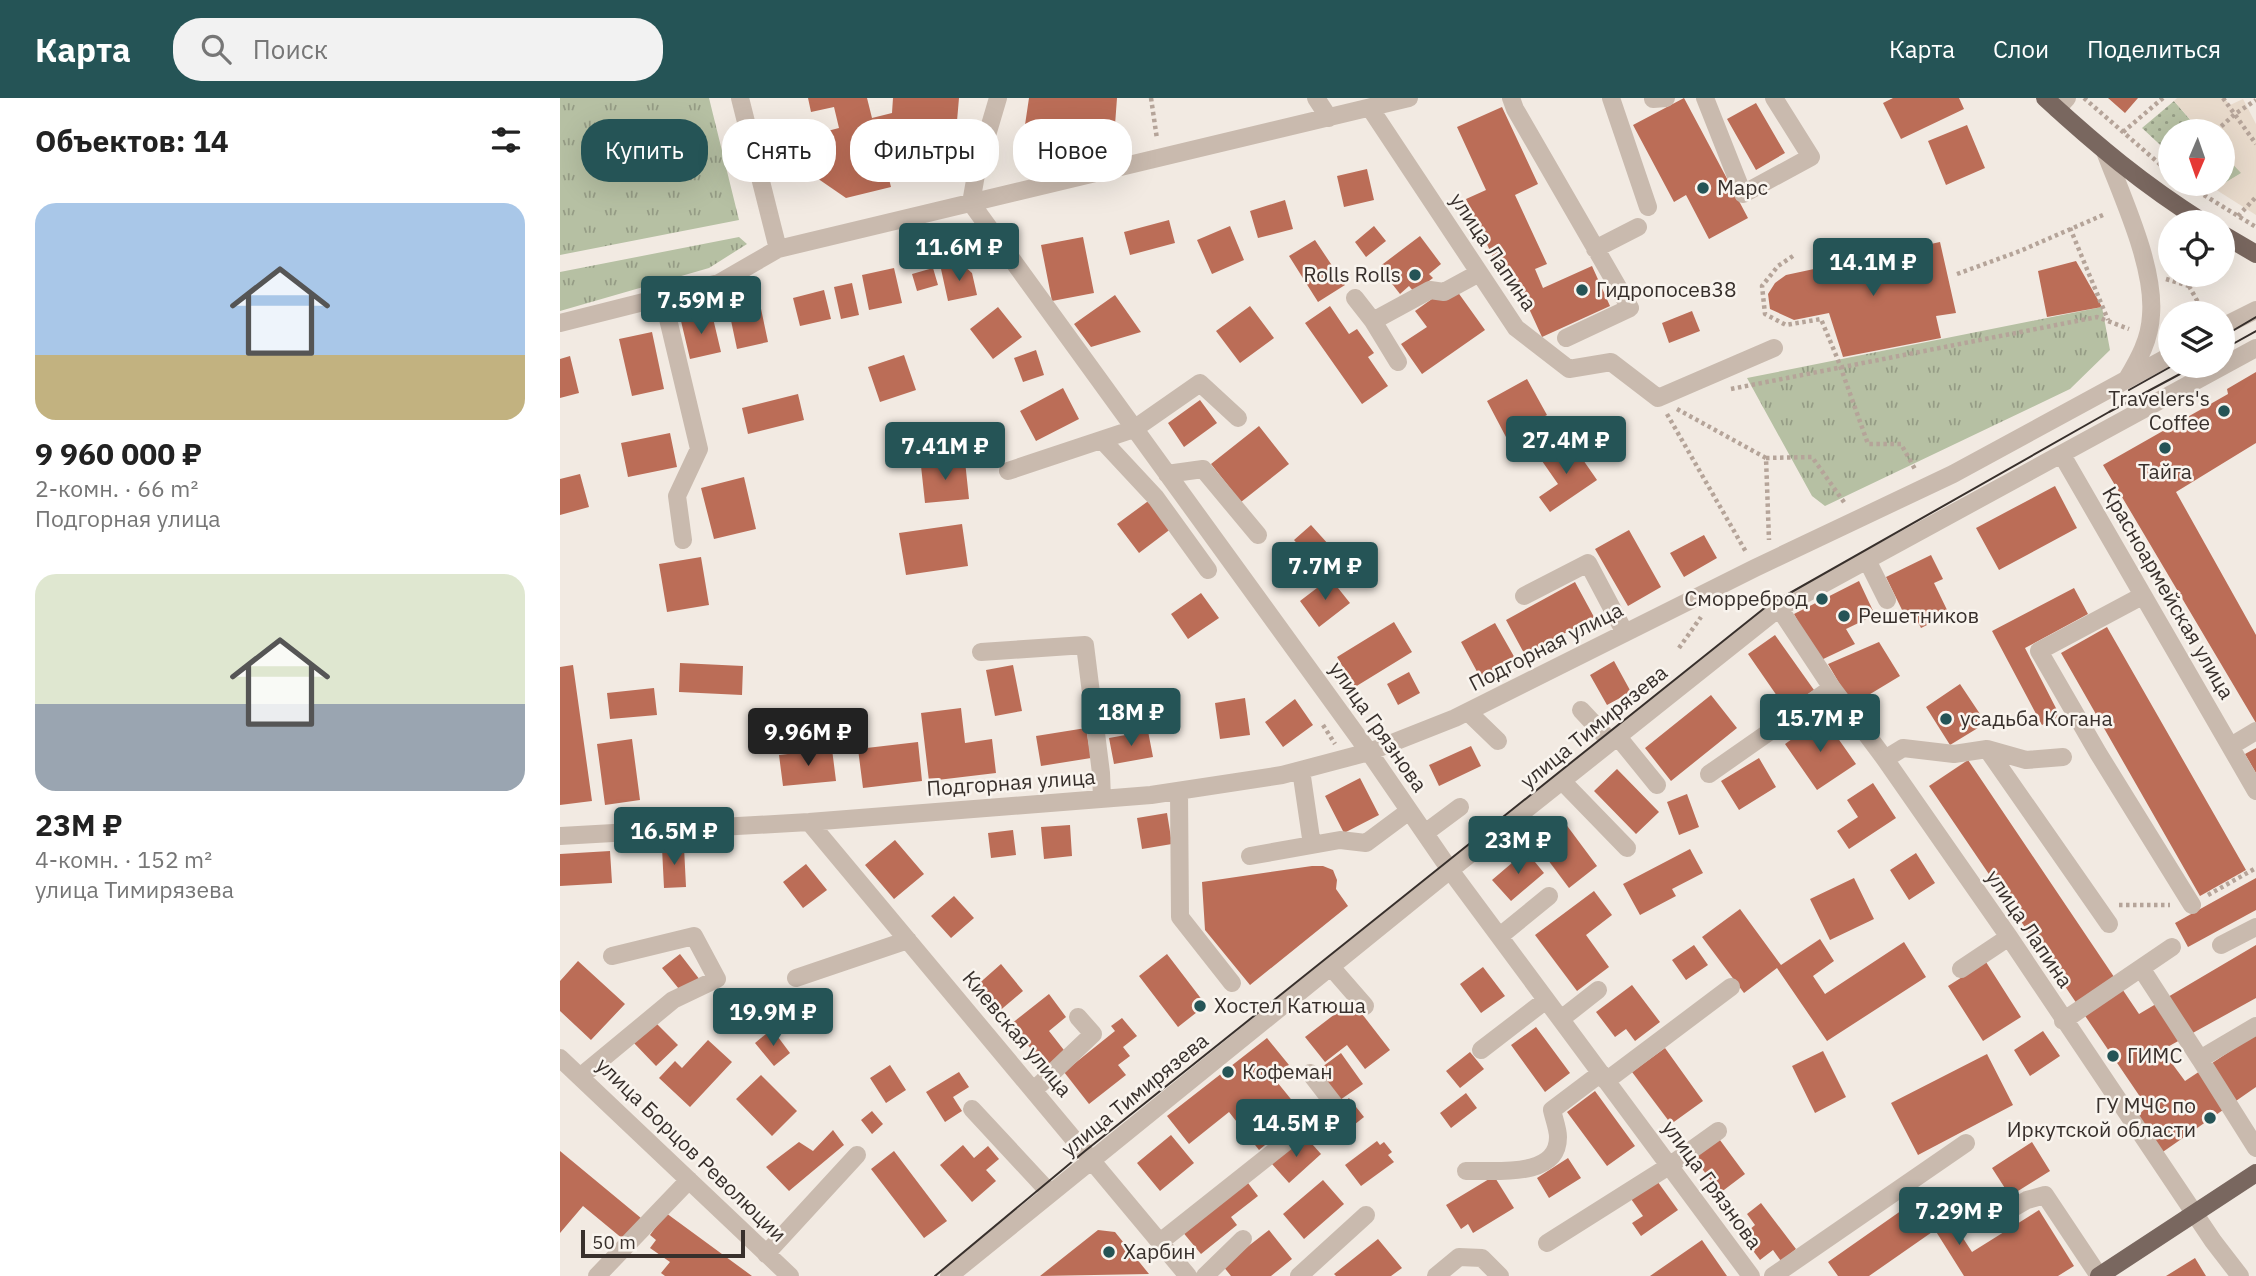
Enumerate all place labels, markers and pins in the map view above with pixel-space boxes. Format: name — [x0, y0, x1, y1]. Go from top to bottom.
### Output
place label: Марс — [1717, 173, 1768, 201]
marker: Марс — [1695, 180, 1711, 196]
pin: 11.6M ₽ — [894, 223, 1024, 283]
pin: 14.1M ₽ — [1808, 238, 1938, 298]
place label: Rolls Rolls — [1303, 260, 1401, 288]
marker: Rolls Rolls — [1407, 267, 1423, 283]
place label: Гидропосев38 — [1596, 275, 1737, 303]
pin: 7.59M ₽ — [636, 276, 766, 336]
marker: Гидропосев38 — [1574, 282, 1590, 298]
place label: Travelers's Coffee — [2108, 384, 2210, 436]
marker: Travelers's Coffee — [2216, 403, 2232, 419]
pin: 27.4M ₽ — [1501, 416, 1631, 476]
pin: 7.41M ₽ — [880, 422, 1010, 482]
marker: Тайга — [2157, 440, 2173, 456]
place label: Тайга — [2138, 457, 2192, 485]
pin: 7.7M ₽ — [1268, 542, 1382, 602]
place label: Сморреброд — [1684, 584, 1808, 612]
marker: Сморреброд — [1814, 591, 1830, 607]
place label: Решетников — [1858, 601, 1979, 629]
marker: Решетников — [1836, 608, 1852, 624]
pin: 18M ₽ — [1082, 688, 1180, 748]
pin: 15.7M ₽ — [1755, 694, 1885, 754]
place label: усадьба Когана — [1960, 704, 2113, 732]
pin: 9.96M ₽ — [743, 708, 873, 768]
marker: усадьба Когана — [1938, 711, 1954, 727]
pin: 16.5M ₽ — [609, 808, 739, 867]
pin: 23M ₽ — [1469, 816, 1567, 876]
pin: 19.9M ₽ — [708, 988, 838, 1048]
place label: Хостел Катюша — [1214, 991, 1366, 1019]
marker: Хостел Катюша — [1192, 998, 1208, 1014]
place label: ГИМС — [2127, 1041, 2182, 1069]
marker: ГИМС — [2105, 1048, 2121, 1064]
place label: Кофеман — [1242, 1057, 1333, 1085]
marker: Кофеман — [1220, 1064, 1236, 1080]
place label: ГУ МЧС по Иркутской области — [2007, 1091, 2196, 1143]
pin: 14.5M ₽ — [1231, 1100, 1361, 1159]
marker: ГУ МЧС по Иркутской области — [2202, 1110, 2218, 1126]
pin: 7.29M ₽ — [1894, 1188, 2024, 1247]
place label: Харбин — [1123, 1237, 1196, 1265]
marker: Харбин — [1101, 1244, 1117, 1260]

